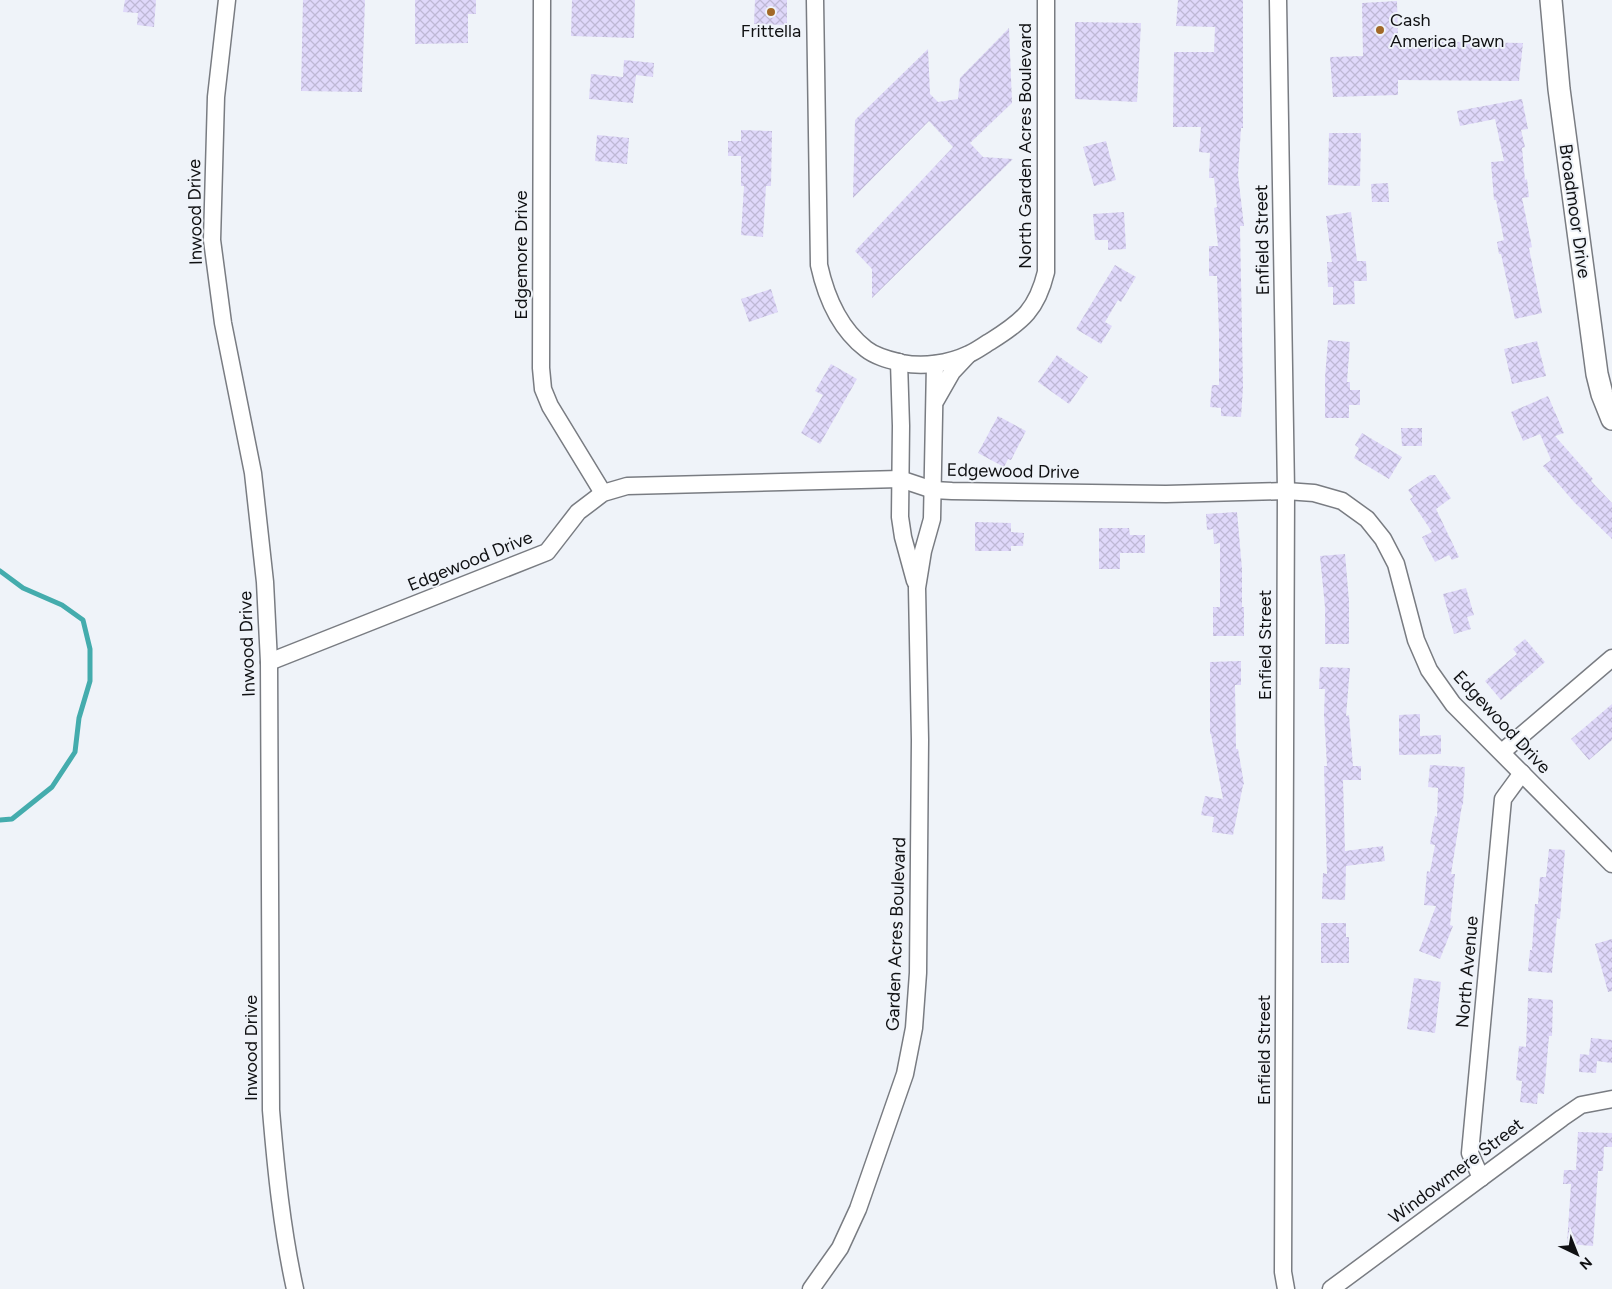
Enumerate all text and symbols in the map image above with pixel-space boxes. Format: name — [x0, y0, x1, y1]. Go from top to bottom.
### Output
marker: Frittella — [765, 6, 777, 18]
place label: Cash America Pawn — [1390, 9, 1504, 52]
place label: Frittella — [741, 20, 801, 42]
street label: North Garden Acres Boulevard — [1014, 23, 1036, 269]
marker: Cash America Pawn — [1374, 24, 1386, 36]
street label: Broadmoor Drive — [1555, 142, 1595, 280]
street label: Inwood Drive — [183, 159, 207, 265]
street label: Enfield Street — [1250, 184, 1274, 296]
street label: Edgemore Drive — [510, 190, 532, 320]
street label: Edgewood Drive — [946, 459, 1080, 483]
street label: Edgewood Drive — [404, 526, 536, 596]
street label: Enfield Street — [1254, 589, 1276, 700]
street label: Inwood Drive — [234, 590, 260, 697]
street label: Edgewood Drive — [1449, 666, 1555, 778]
street label: Garden Acres Boulevard — [882, 836, 910, 1032]
street label: North Avenue — [1451, 915, 1483, 1029]
street label: Enfield Street — [1253, 994, 1275, 1105]
street label: Inwood Drive — [240, 995, 262, 1101]
street label: Windowmere Street — [1385, 1113, 1528, 1229]
north arrow — [1552, 1229, 1602, 1279]
text: N — [1576, 1253, 1595, 1273]

